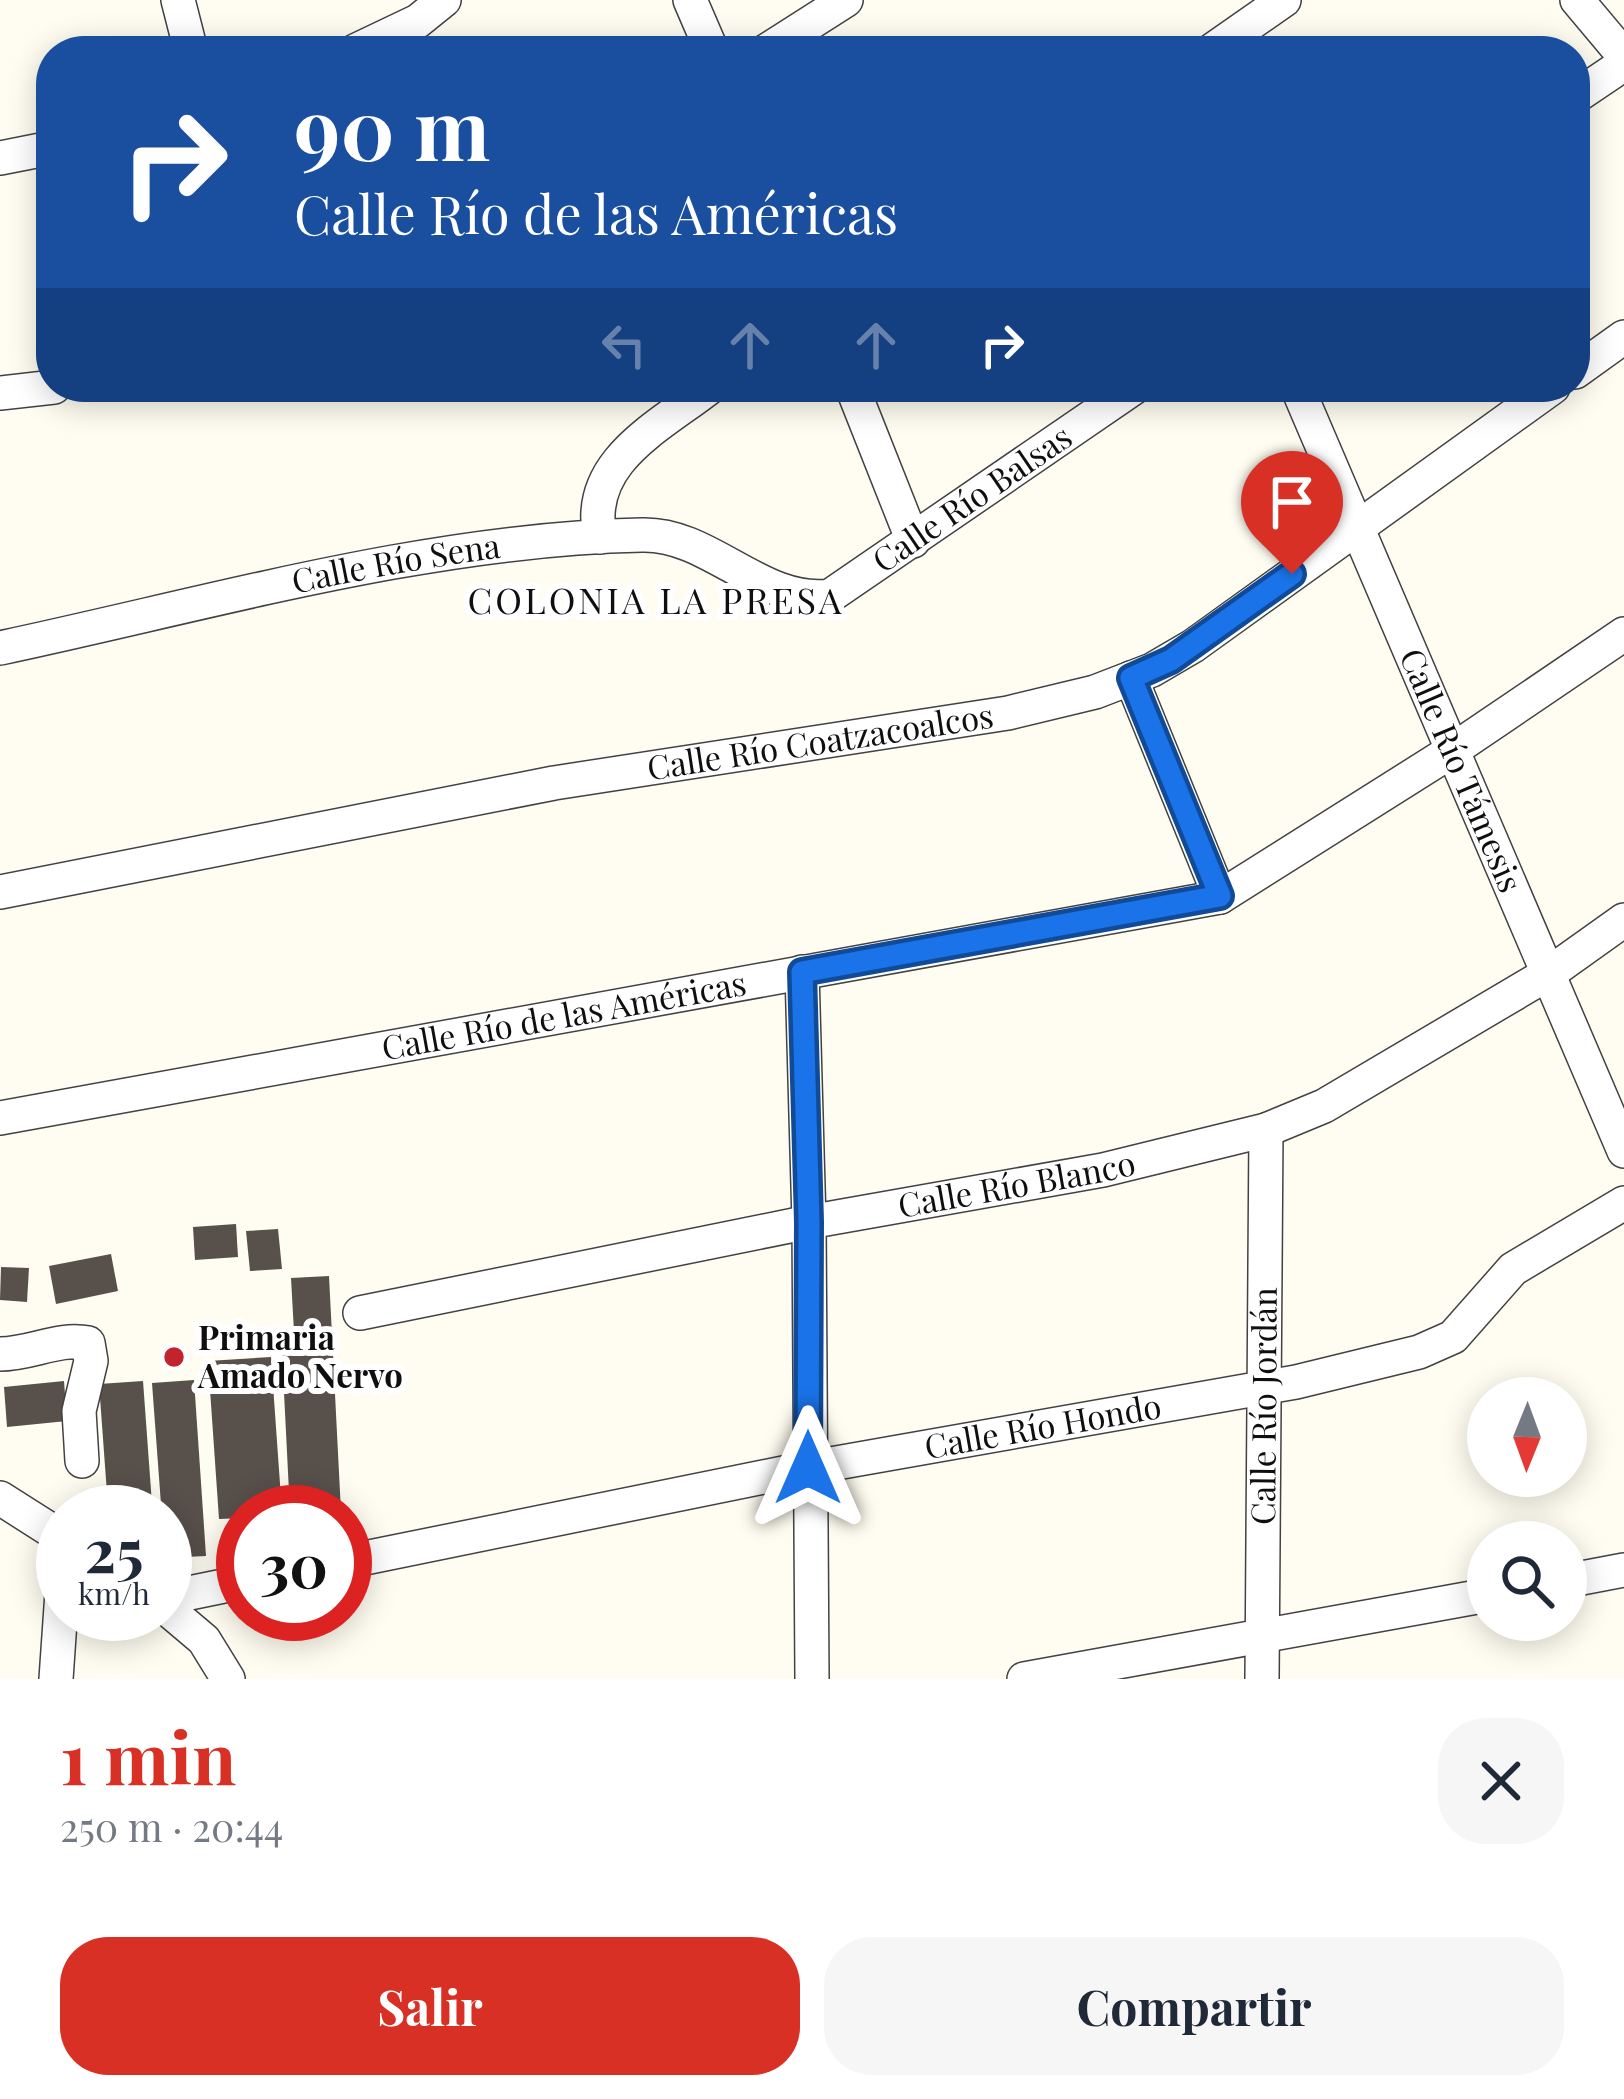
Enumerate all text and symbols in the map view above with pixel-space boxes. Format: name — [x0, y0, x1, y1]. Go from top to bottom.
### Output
text: 90 m — [294, 70, 490, 182]
icon: right — [96, 84, 252, 240]
text: Calle Río de las Américas — [294, 177, 898, 249]
icon: left — [591, 312, 657, 378]
icon: ahead — [717, 312, 783, 378]
icon: ahead — [843, 312, 909, 378]
icon: right — [969, 312, 1035, 378]
street label: Calle Río Balsas — [863, 413, 1079, 581]
pin — [1241, 451, 1343, 574]
icon: arrive — [1259, 469, 1325, 535]
street label: Calle Río Sena — [287, 522, 503, 602]
district label: COLONIA LA PRESA — [467, 575, 845, 623]
street label: Calle Río Támesis — [1391, 641, 1534, 898]
street label: Calle Río Coatzacoalcos — [644, 692, 996, 788]
street label: Calle Río de las Américas — [378, 959, 749, 1068]
street label: Calle Río Blanco — [894, 1139, 1139, 1226]
street label: Calle Río Jordán — [1239, 1287, 1285, 1525]
place label: Primaria Amado Nervo — [197, 1314, 403, 1396]
marker: Primaria Amado Nervo — [161, 1344, 187, 1370]
north arrow — [1467, 1377, 1587, 1497]
map controls — [1467, 1377, 1587, 1641]
street label: Calle Río Hondo — [921, 1382, 1164, 1467]
position arrow — [745, 1405, 871, 1531]
speed limit sign: 30 — [216, 1485, 372, 1641]
text: 25 — [85, 1508, 143, 1588]
button: search — [1467, 1521, 1587, 1641]
text: km/h — [78, 1573, 150, 1613]
text: 1 min — [60, 1707, 236, 1803]
button: close — [1438, 1718, 1564, 1844]
text: 250 m · 20:44 — [60, 1800, 283, 1852]
button: Salir — [60, 1937, 800, 2075]
button: Compartir — [824, 1937, 1564, 2075]

